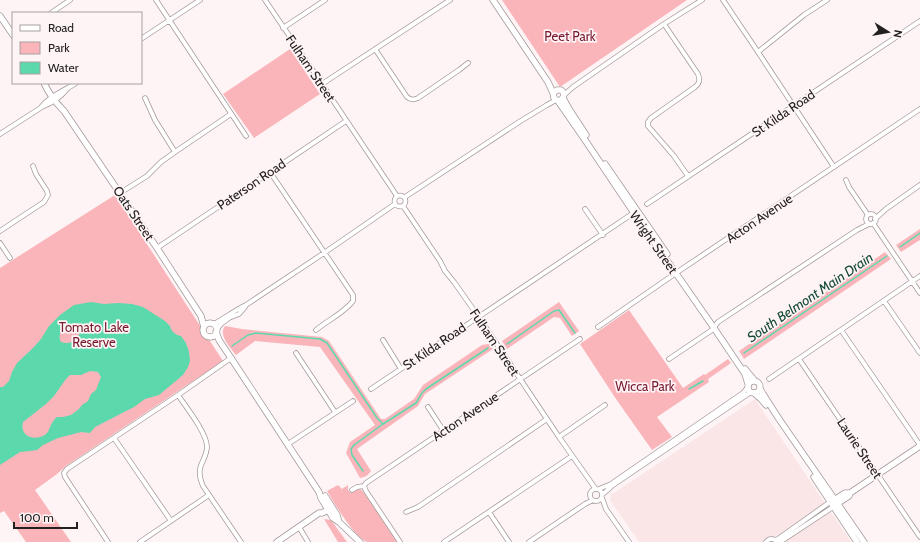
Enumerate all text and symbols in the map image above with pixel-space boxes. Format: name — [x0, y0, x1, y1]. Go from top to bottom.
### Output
legend — [12, 12, 142, 84]
north arrow — [868, 12, 908, 52]
text: Road — [48, 20, 74, 35]
park label: Peet Park — [544, 28, 596, 44]
text: N — [890, 29, 905, 39]
street label: Fulham Street — [283, 32, 340, 105]
text: Park — [48, 40, 70, 55]
text: Water — [48, 60, 79, 75]
street label: St Kilda Road — [748, 86, 818, 140]
street label: Paterson Road — [214, 155, 288, 213]
street label: Oats Street — [110, 183, 158, 244]
street label: Acton Avenue — [723, 190, 796, 246]
street label: Wright Street — [627, 208, 682, 277]
water label: South Belmont Main Drain — [743, 248, 877, 346]
street label: Fulham Street — [467, 306, 524, 379]
park label: Tomato Lake Reserve — [59, 319, 129, 350]
street label: St Kilda Road — [399, 319, 469, 373]
park label: Wicca Park — [615, 378, 675, 394]
street label: Acton Avenue — [429, 388, 502, 444]
street label: Laurie Street — [834, 415, 886, 482]
scale bar — [14, 504, 77, 530]
text: 100 m — [20, 510, 54, 525]

